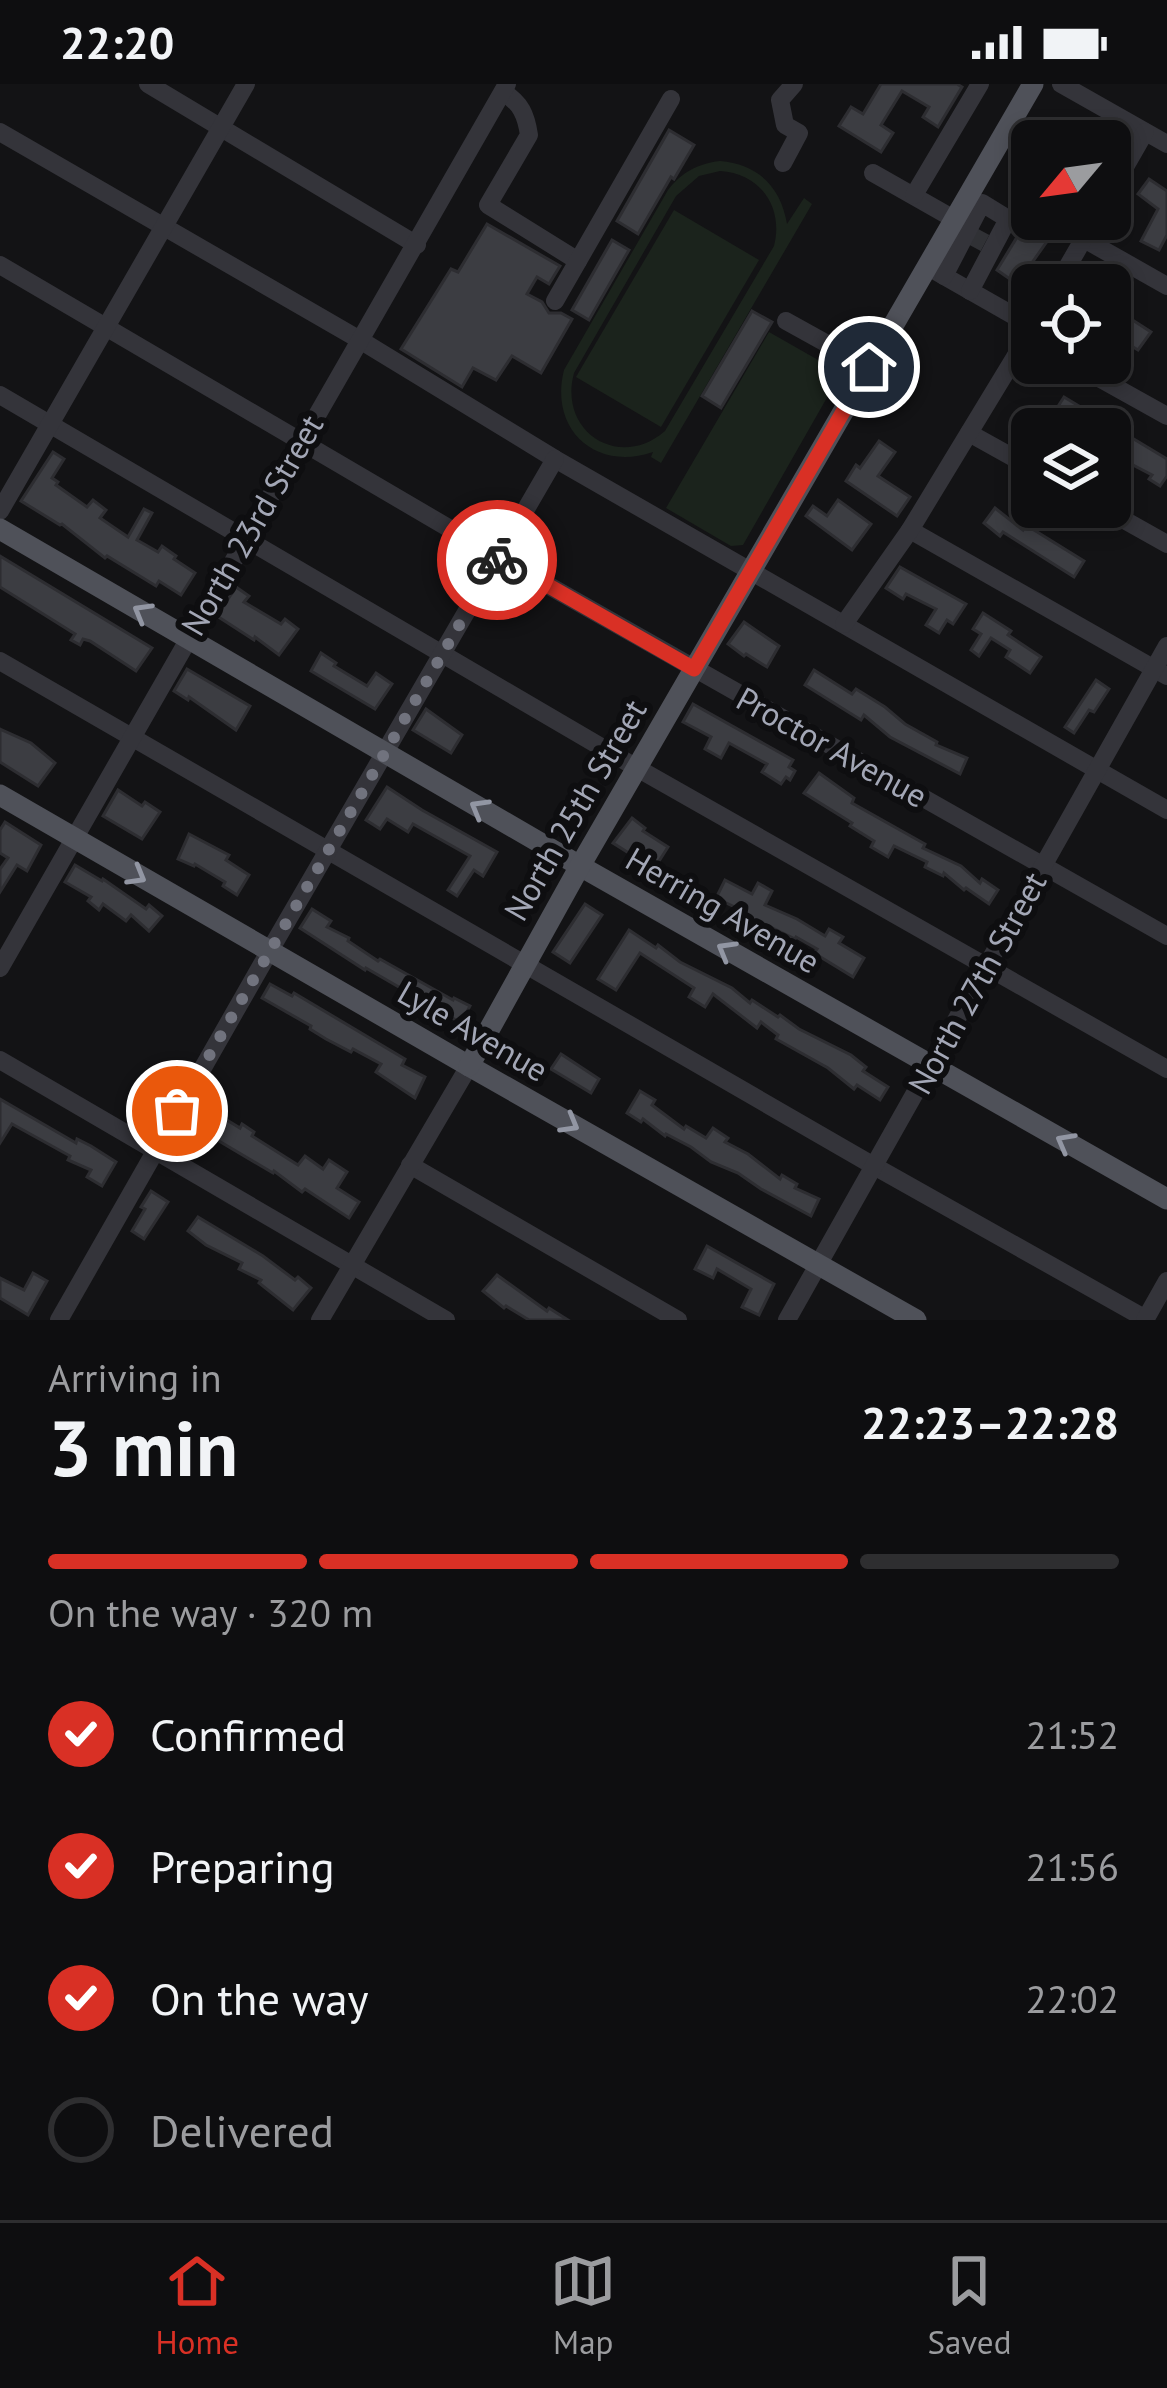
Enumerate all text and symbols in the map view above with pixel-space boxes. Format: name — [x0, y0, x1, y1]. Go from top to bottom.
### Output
text: 22:20 — [60, 13, 174, 71]
north arrow — [1011, 120, 1131, 240]
map controls — [1011, 120, 1131, 528]
button: locate — [1011, 264, 1131, 384]
pin — [818, 316, 920, 418]
icon: home — [836, 334, 902, 400]
street label: North 23rd Street — [171, 407, 332, 643]
button: layers — [1011, 408, 1131, 528]
courier — [437, 500, 557, 620]
icon: bike — [464, 527, 530, 593]
one-way arrow — [133, 603, 155, 626]
street label: Proctor Avenue — [729, 676, 935, 817]
street label: North 25th Street — [494, 691, 655, 928]
one-way arrow — [470, 799, 491, 822]
street label: Herring Avenue — [619, 837, 828, 982]
one-way arrow — [124, 861, 146, 884]
street label: North 27th Street — [898, 864, 1055, 1101]
one-way arrow — [717, 941, 739, 964]
street label: Lyle Avenue — [390, 970, 556, 1091]
pin — [126, 1060, 228, 1162]
icon: bag — [144, 1078, 210, 1144]
one-way arrow — [557, 1110, 579, 1133]
one-way arrow — [1056, 1133, 1078, 1156]
text: Arriving in — [48, 1352, 222, 1403]
text: 22:23–22:28 — [861, 1393, 1119, 1451]
text: 3 min — [48, 1397, 238, 1498]
text: On the way · 320 m — [48, 1587, 373, 1638]
icon: check — [48, 1701, 114, 1767]
text: Confirmed — [150, 1705, 346, 1763]
text: 21:52 — [1025, 1709, 1119, 1760]
icon: check — [48, 1833, 114, 1899]
text: Preparing — [150, 1837, 335, 1895]
text: 21:56 — [1025, 1841, 1119, 1892]
icon: check — [48, 1965, 114, 2031]
text: On the way — [150, 1969, 369, 2027]
text: 22:02 — [1025, 1973, 1119, 2024]
text: Delivered — [150, 2101, 334, 2159]
tab: Home — [156, 2248, 239, 2363]
tab: Map — [550, 2248, 616, 2363]
tab: Saved — [927, 2248, 1011, 2363]

